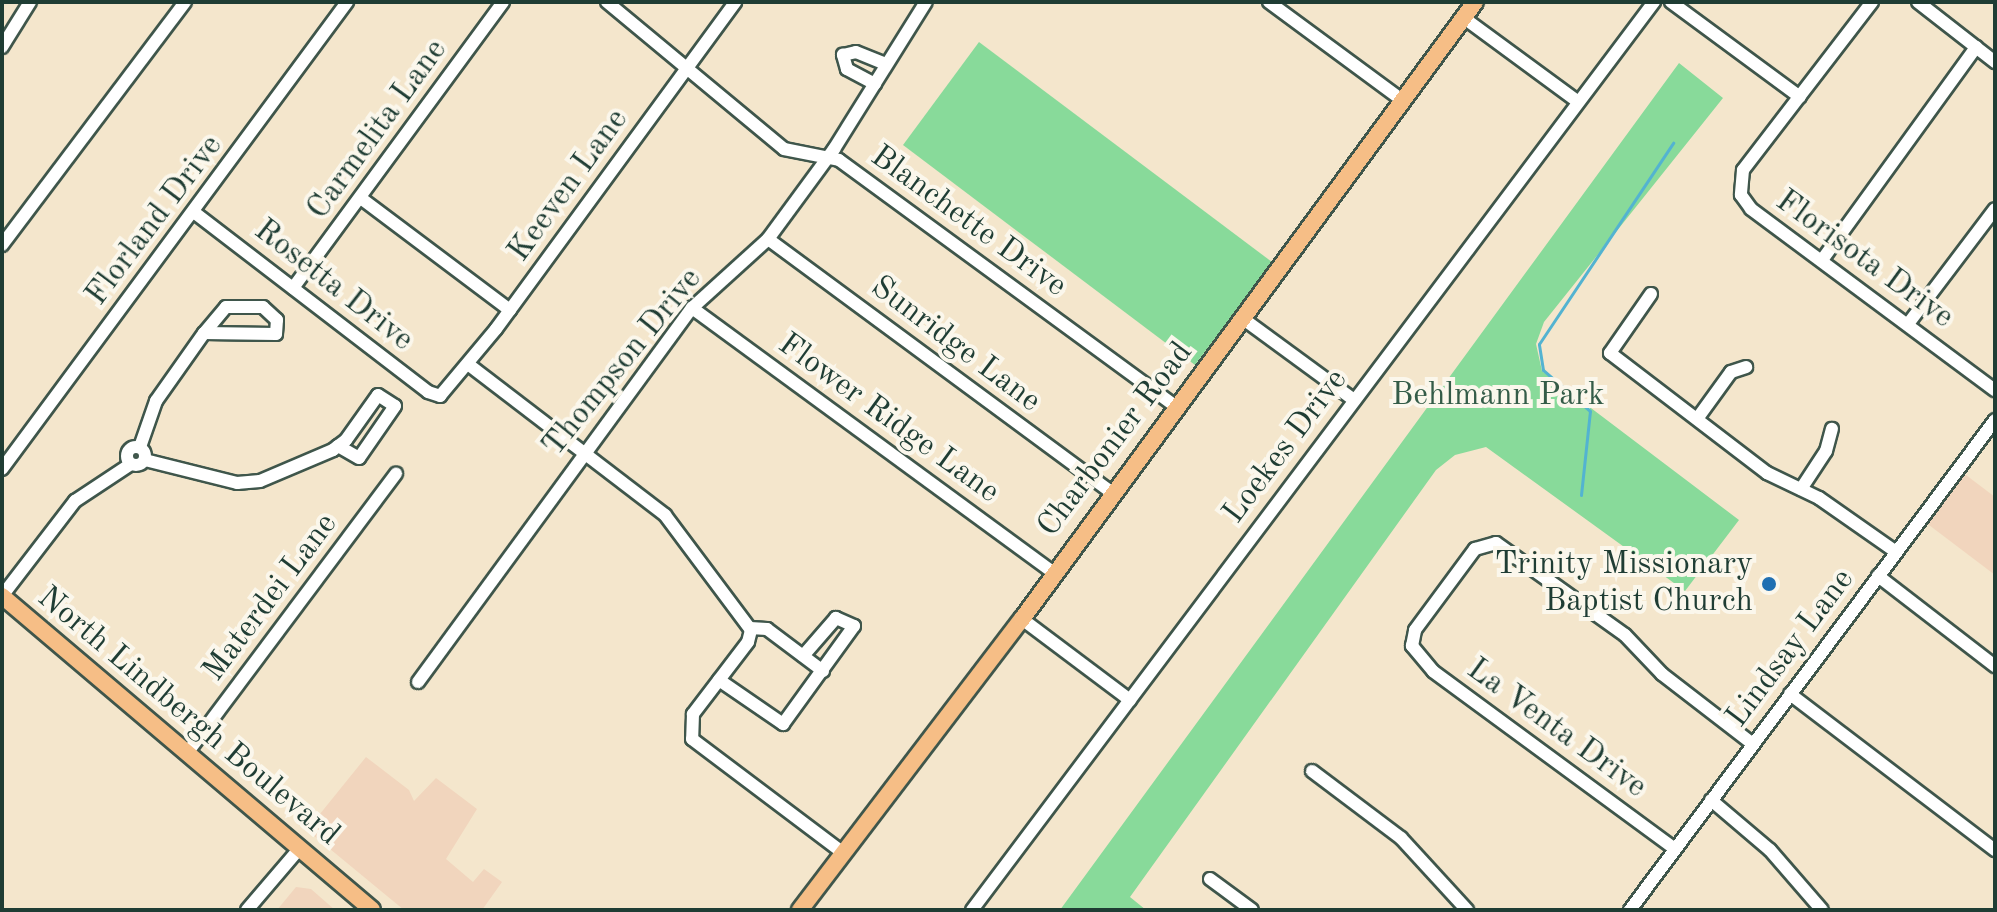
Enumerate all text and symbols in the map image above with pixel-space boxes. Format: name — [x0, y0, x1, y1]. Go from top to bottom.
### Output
street label: Carmelita Lane — [300, 33, 456, 227]
street label: Keeven Lane — [501, 102, 637, 270]
street label: Florland Drive — [78, 128, 232, 314]
street label: Blanchette Drive — [863, 138, 1073, 306]
street label: Florisota Drive — [1768, 183, 1960, 337]
street label: Rosetta Drive — [246, 212, 420, 360]
street label: Thompson Drive — [535, 261, 711, 465]
street label: Sunridge Lane — [862, 269, 1048, 421]
street label: Flower Ridge Lane — [770, 326, 1006, 512]
street label: Charbonier Road — [1030, 335, 1202, 545]
street label: Loekes Drive — [1216, 362, 1356, 532]
park label: Behlmann Park — [1391, 377, 1605, 415]
street label: Materdei Lane — [196, 507, 346, 689]
place label: Trinity Missionary Baptist Church — [1494, 547, 1753, 622]
street label: Lindsay Lane — [1719, 562, 1863, 736]
marker: Trinity Missionary Baptist Church — [1760, 575, 1778, 593]
street label: North Lindbergh Boulevard — [29, 579, 347, 855]
street label: La Venta Drive — [1459, 651, 1653, 807]

